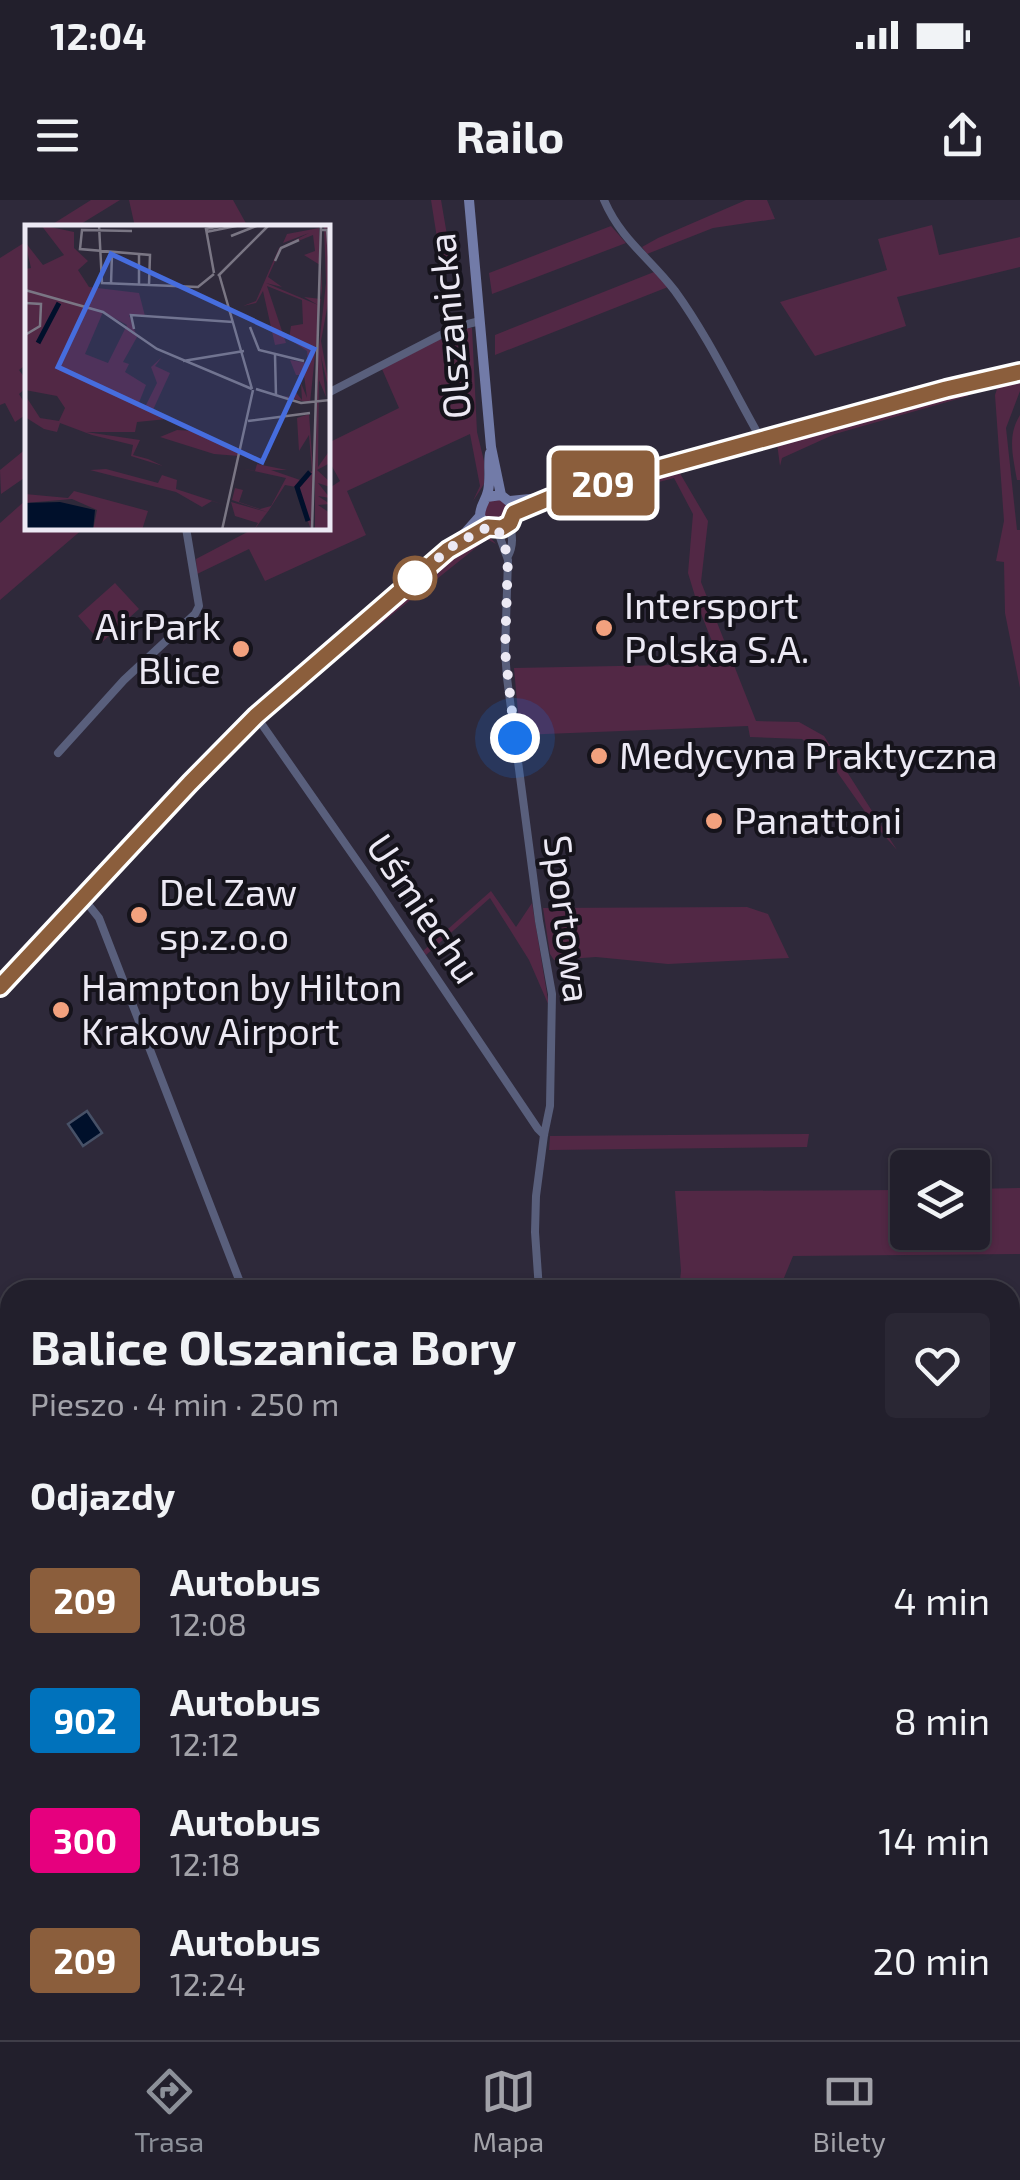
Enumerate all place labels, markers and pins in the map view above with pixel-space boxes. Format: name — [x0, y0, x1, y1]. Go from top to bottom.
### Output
unlabelled marker — [394, 557, 436, 599]
place label: Intersport Polska S.A. — [624, 581, 809, 671]
place label: AirPark Blice — [95, 602, 221, 692]
marker: Intersport Polska S.A. — [593, 617, 615, 639]
marker: AirPark Blice — [230, 638, 252, 660]
place label: Medycyna Praktyczna — [619, 731, 998, 777]
marker: Medycyna Praktyczna — [588, 745, 610, 767]
place label: Panattoni — [734, 796, 902, 842]
marker: Panattoni — [703, 810, 725, 832]
place label: Del Zaw sp.z.o.o — [159, 868, 297, 958]
marker: Del Zaw sp.z.o.o — [128, 904, 150, 926]
place label: Hampton by Hilton Krakow Airport — [81, 963, 402, 1053]
marker: Hampton by Hilton Krakow Airport — [50, 999, 72, 1021]

